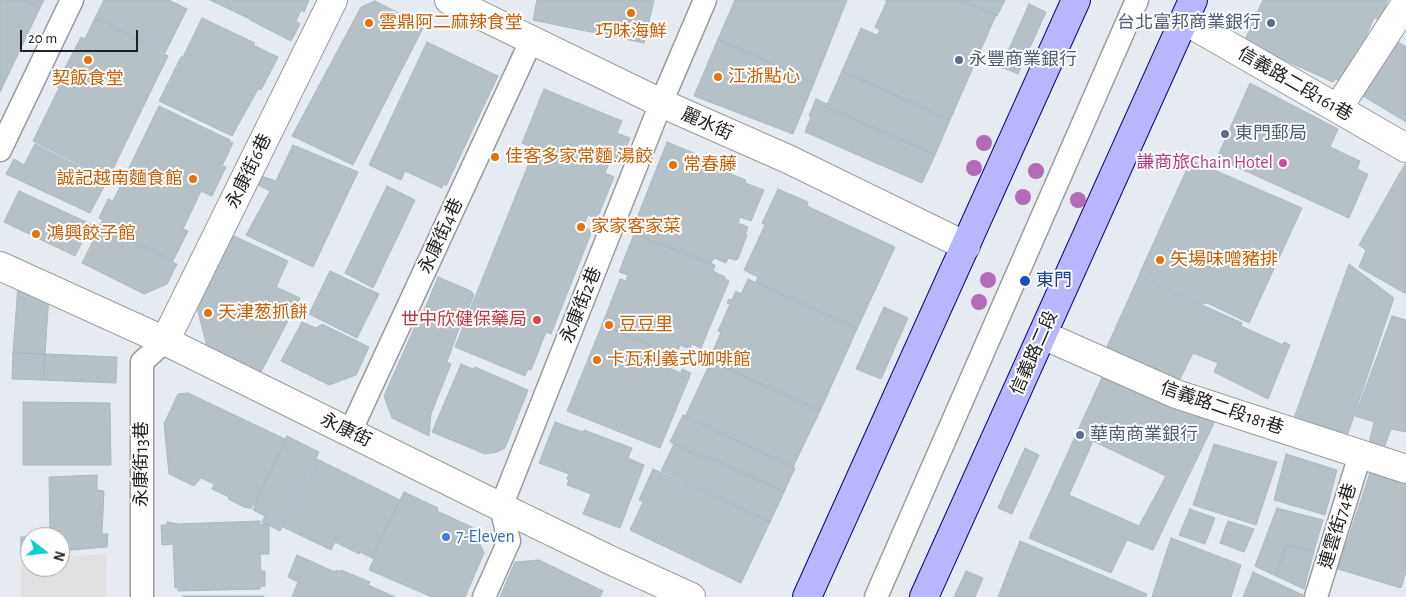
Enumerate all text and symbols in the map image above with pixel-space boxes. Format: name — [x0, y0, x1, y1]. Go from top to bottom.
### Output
marker: 巧味海鮮 — [625, 7, 637, 19]
place label: 雲鼎阿二麻辣食堂 — [379, 12, 523, 34]
place label: 台北富邦商業銀行 — [1117, 12, 1261, 34]
marker: 雲鼎阿二麻辣食堂 — [363, 17, 375, 29]
marker: 台北富邦商業銀行 — [1265, 17, 1277, 29]
scale bar — [22, 20, 140, 52]
place label: 巧味海鮮 — [595, 21, 667, 43]
text: 20 m — [28, 31, 57, 46]
street label: 信義路二段161巷 — [1234, 42, 1356, 126]
place label: 永豐商業銀行 — [969, 49, 1077, 71]
marker: 契飯食堂 — [82, 54, 94, 66]
marker: 永豐商業銀行 — [953, 54, 965, 66]
place label: 江浙點心 — [728, 66, 800, 88]
place label: 契飯食堂 — [52, 68, 124, 90]
marker: 江浙點心 — [712, 71, 724, 83]
street label: 麗水街 — [678, 103, 736, 145]
place label: 東門郵局 — [1235, 123, 1307, 145]
marker: 東門郵局 — [1219, 128, 1231, 140]
street label: 永康街6巷 — [222, 130, 276, 212]
place label: 佳客多家常麵.湯餃 — [505, 146, 653, 168]
marker: 佳客多家常麵.湯餃 — [489, 151, 501, 163]
place label: 謙商旅Chain Hotel — [1136, 152, 1273, 174]
place label: 常春藤 — [683, 154, 737, 176]
marker: 謙商旅Chain Hotel — [1277, 157, 1289, 169]
marker: 常春藤 — [667, 159, 679, 171]
place label: 誠記越南麵食館 — [57, 168, 183, 190]
marker: 誠記越南麵食館 — [187, 173, 199, 185]
street label: 永康街4巷 — [414, 195, 468, 277]
place label: 家家客家菜 — [591, 216, 681, 238]
marker: 家家客家菜 — [575, 221, 587, 233]
place label: 鴻興餃子館 — [46, 223, 136, 245]
marker: 鴻興餃子館 — [30, 228, 42, 240]
place label: 矢場味噌豬排 — [1170, 249, 1278, 271]
marker: 矢場味噌豬排 — [1154, 254, 1166, 266]
street label: 永康街2巷 — [556, 264, 606, 346]
place label: 東門 — [1036, 270, 1072, 292]
marker: 東門 — [1018, 274, 1032, 288]
place label: 天津葱抓餅 — [218, 302, 308, 324]
marker: 天津葱抓餅 — [202, 307, 214, 319]
street label: 信義路二段 — [1006, 307, 1062, 399]
place label: 世中欣健保藥局 — [401, 309, 527, 331]
marker: 世中欣健保藥局 — [531, 314, 543, 326]
place label: 豆豆里 — [619, 314, 673, 336]
marker: 豆豆里 — [603, 319, 615, 331]
place label: 卡瓦利義式咖啡館 — [607, 349, 751, 371]
marker: 卡瓦利義式咖啡館 — [591, 354, 603, 366]
street label: 信義路二段181巷 — [1158, 377, 1286, 439]
street label: 永康街 — [317, 408, 375, 452]
street label: 永康街13巷 — [131, 421, 153, 507]
place label: 華南商業銀行 — [1090, 424, 1198, 446]
marker: 華南商業銀行 — [1074, 429, 1086, 441]
street label: 連雲街74巷 — [1315, 481, 1361, 571]
place label: 7-Eleven — [456, 526, 515, 548]
north arrow — [20, 527, 70, 577]
marker: 7-Eleven — [440, 531, 452, 543]
text: N — [50, 549, 67, 562]

